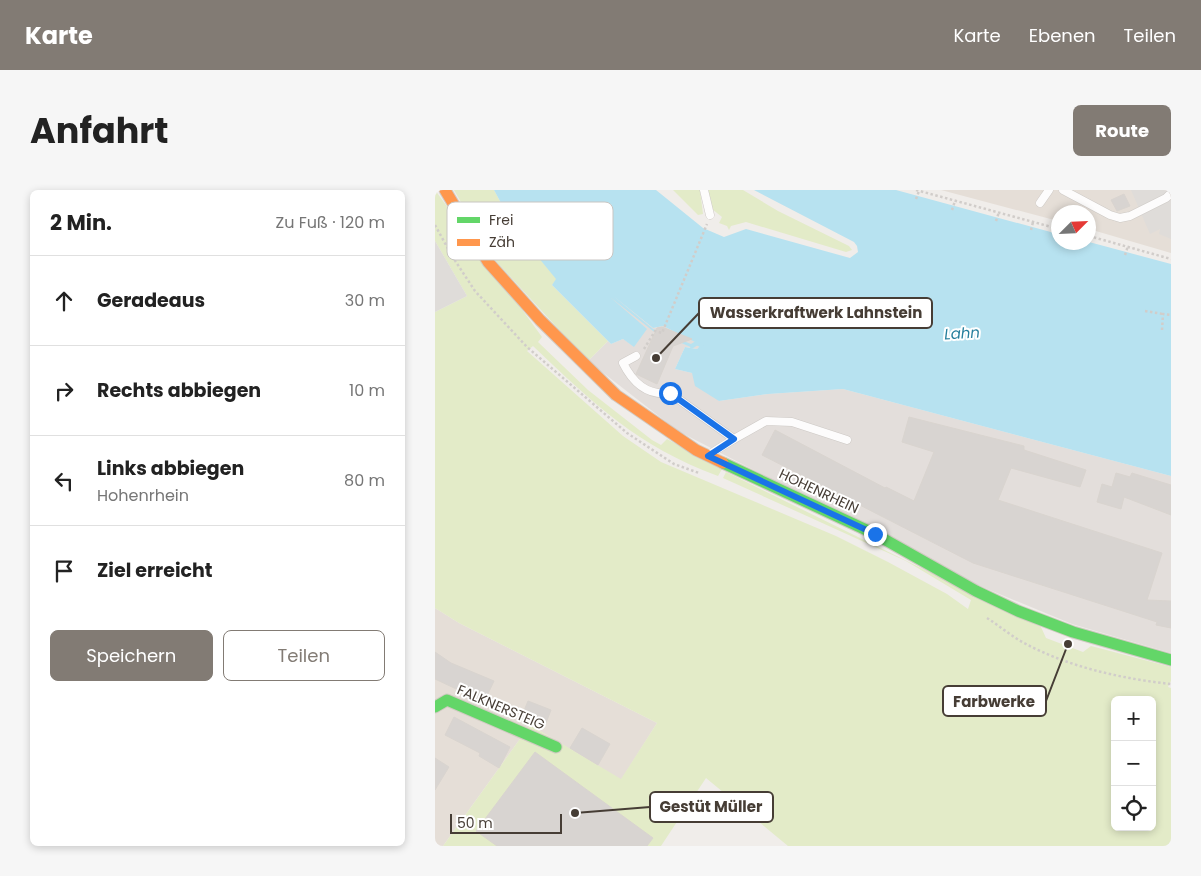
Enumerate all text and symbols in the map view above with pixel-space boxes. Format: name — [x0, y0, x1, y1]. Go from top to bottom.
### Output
text: Karte — [25, 19, 93, 52]
text: Karte — [953, 23, 1001, 48]
text: Ebenen — [1029, 23, 1096, 48]
text: Teilen — [1124, 23, 1176, 48]
button: Route — [1073, 105, 1171, 156]
text: Anfahrt — [30, 106, 169, 155]
legend — [447, 202, 613, 260]
north arrow — [1051, 205, 1096, 250]
text: 2 Min. — [50, 208, 112, 237]
text: Frei — [489, 210, 513, 230]
text: Zu Fuß · 120 m — [276, 211, 385, 234]
text: Zäh — [489, 232, 515, 252]
icon: ahead — [50, 287, 78, 315]
text: Geradeaus — [97, 287, 205, 314]
text: 30 m — [345, 289, 385, 312]
callout: Wasserkraftwerk Lahnstein — [699, 298, 932, 328]
text: Wasserkraftwerk Lahnstein — [710, 302, 922, 323]
water label: Lahn — [944, 322, 980, 344]
icon: right — [50, 377, 78, 405]
text: Rechts abbiegen — [97, 377, 261, 404]
text: 10 m — [349, 379, 385, 402]
route start — [659, 382, 682, 405]
text: Links abbiegen — [97, 455, 244, 482]
street label: HOHENRHEIN — [776, 464, 862, 518]
icon: left — [50, 467, 78, 495]
text: 80 m — [344, 469, 385, 492]
text: Hohenrhein — [97, 484, 189, 507]
route end — [864, 523, 887, 546]
icon: arrive — [50, 557, 78, 585]
text: Ziel erreicht — [97, 557, 213, 584]
button: Speichern — [50, 630, 213, 681]
button: Teilen — [223, 630, 385, 681]
street label: FALKNERSTEIG — [454, 679, 548, 735]
callout: Farbwerke — [943, 686, 1046, 716]
text: Farbwerke — [953, 691, 1035, 712]
map controls — [1111, 696, 1156, 831]
button: + — [1111, 696, 1156, 741]
button: − — [1111, 741, 1156, 786]
button: locate — [1111, 786, 1156, 831]
callout: Gestüt Müller — [650, 792, 773, 822]
text: Gestüt Müller — [660, 796, 763, 817]
scale bar — [450, 811, 563, 834]
text: 50 m — [457, 813, 493, 833]

